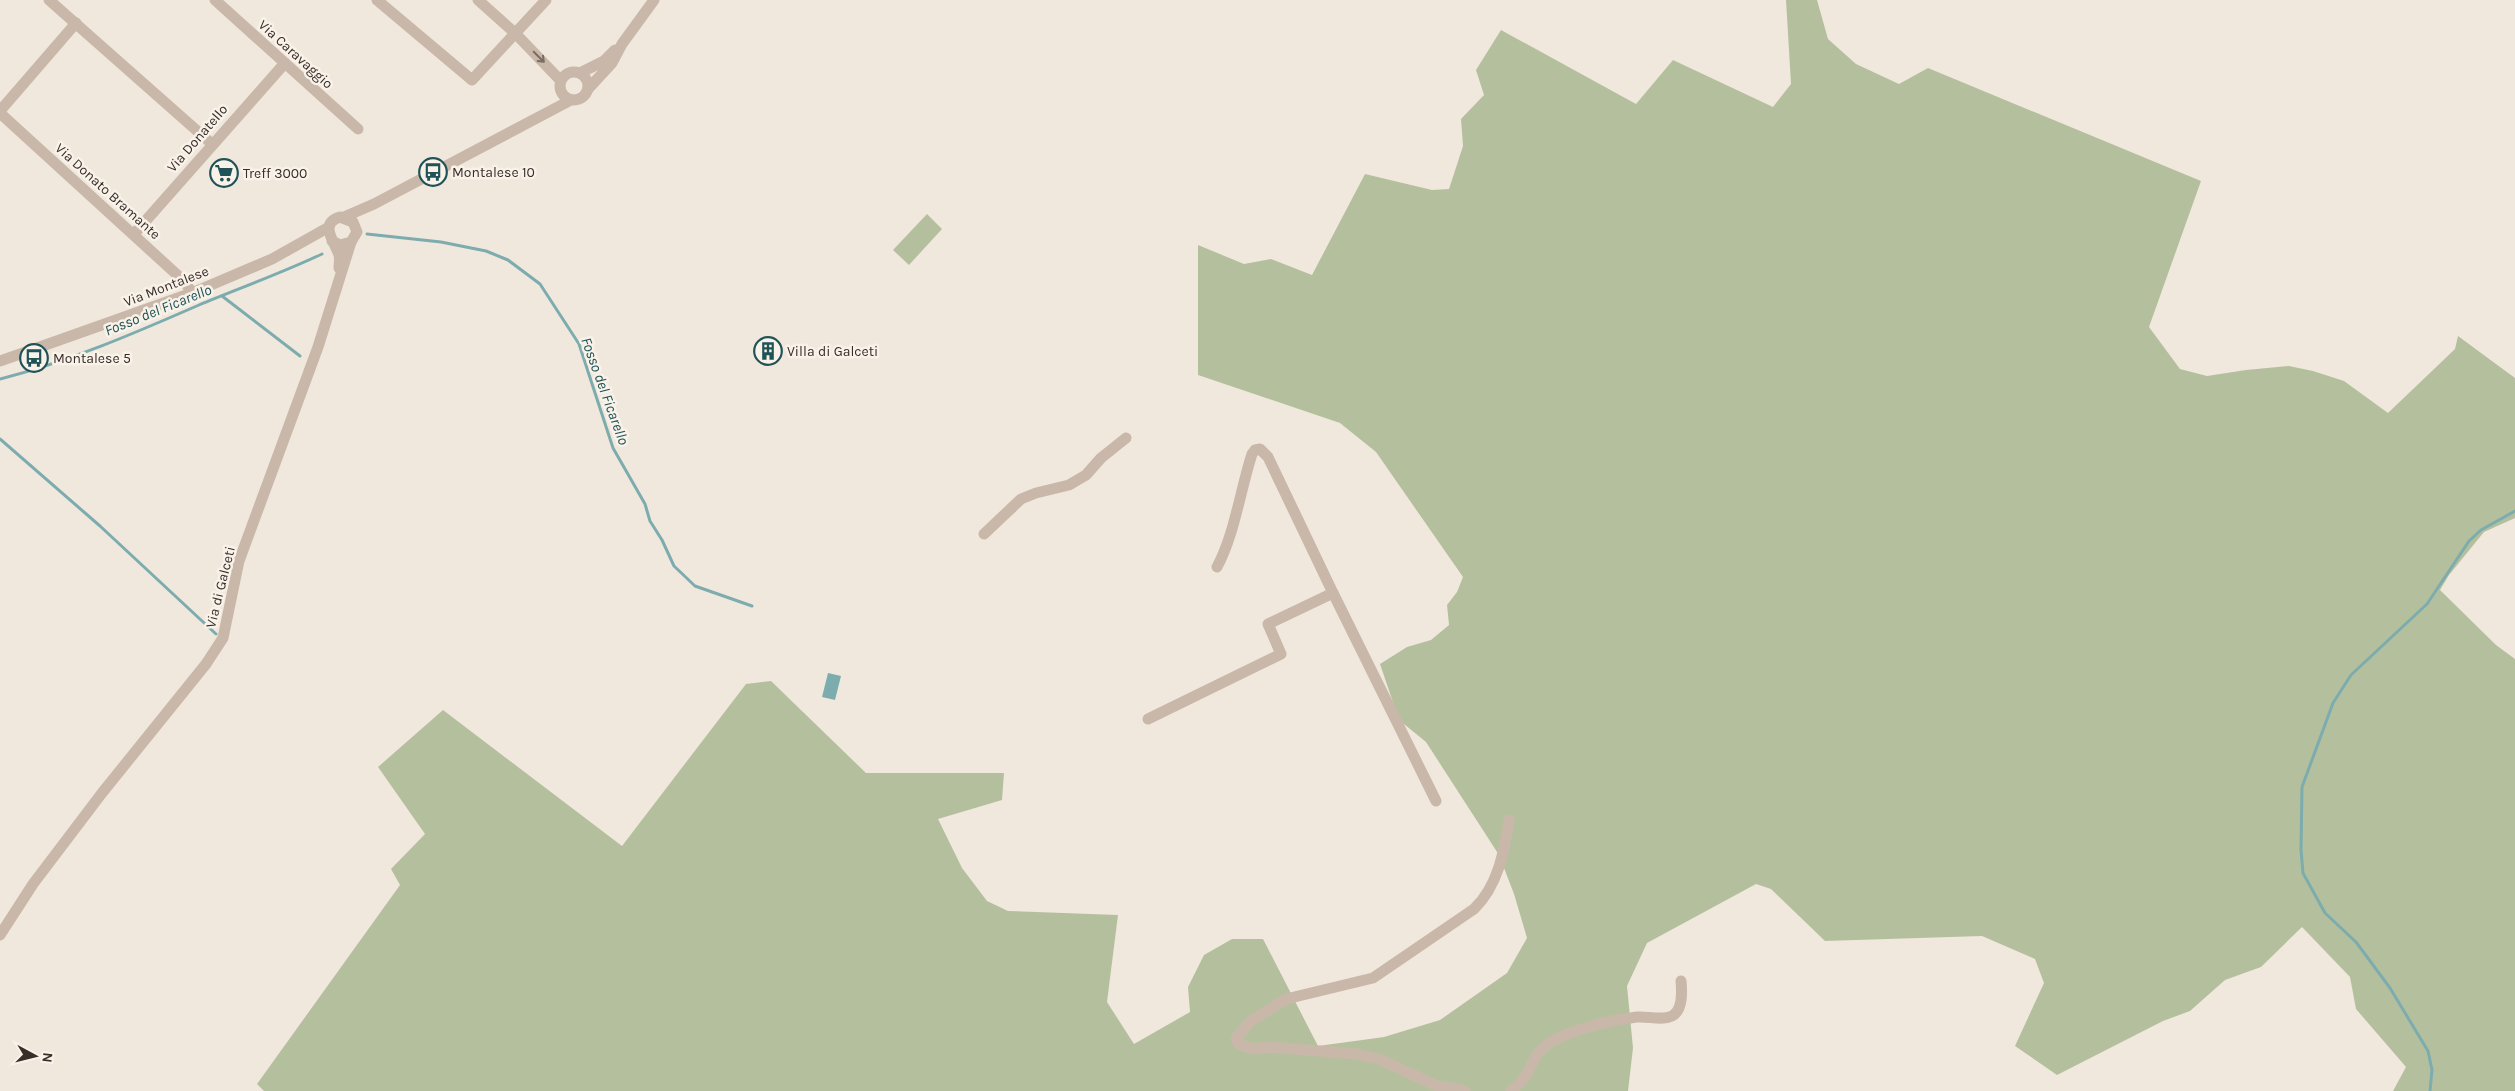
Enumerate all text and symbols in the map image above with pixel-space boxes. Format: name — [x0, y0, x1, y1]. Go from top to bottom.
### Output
street label: Via Caravaggio — [255, 16, 336, 92]
one-way arrow — [533, 51, 545, 63]
street label: Via Donatello — [163, 101, 231, 176]
street label: Via Donato Bramante — [52, 140, 164, 243]
bus stop icon: Montalese 10 — [418, 157, 448, 187]
supermarket icon: Treff 3000 — [209, 158, 239, 188]
place label: Montalese 10 — [452, 164, 535, 181]
place label: Treff 3000 — [243, 165, 307, 182]
street label: Via Montalese — [121, 262, 211, 310]
water label: Fosso del Ficarello — [102, 280, 215, 340]
water label: Fosso del Ficarello — [577, 335, 633, 448]
building icon: Villa di Galceti — [753, 336, 783, 366]
bus stop icon: Montalese 5 — [19, 343, 49, 373]
place label: Villa di Galceti — [787, 343, 878, 360]
place label: Montalese 5 — [53, 350, 131, 367]
street label: Via di Galceti — [202, 545, 239, 630]
north arrow — [10, 1031, 60, 1081]
text: N — [38, 1052, 56, 1064]

